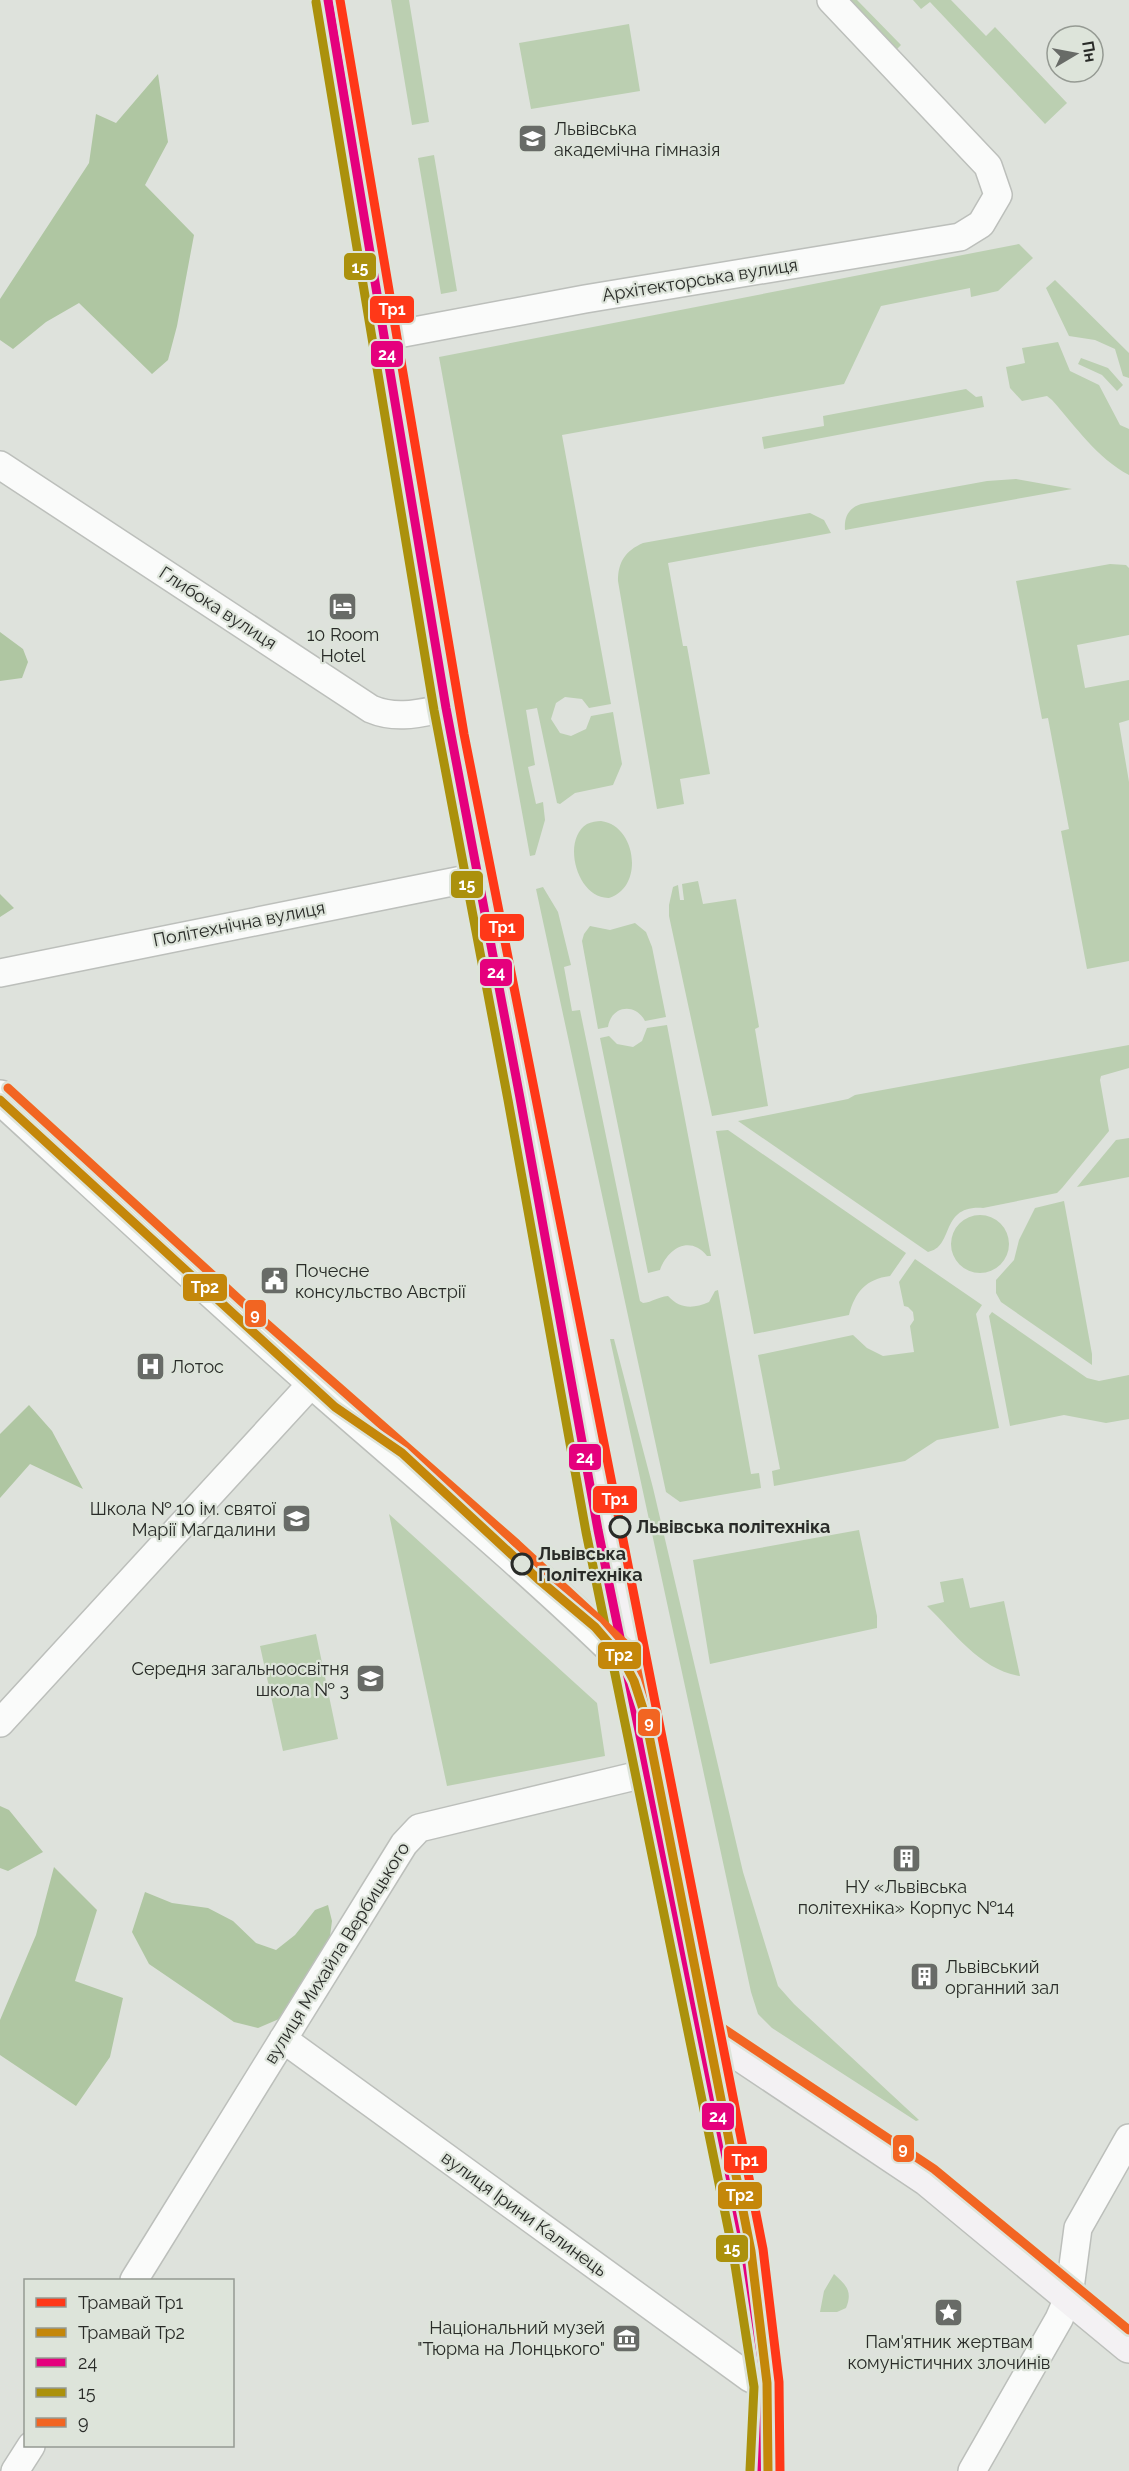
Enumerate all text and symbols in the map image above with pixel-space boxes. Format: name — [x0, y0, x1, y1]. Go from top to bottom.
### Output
north arrow — [1045, 24, 1105, 84]
text: Пн — [1078, 39, 1100, 64]
place label: Львівська академічна гімназія — [554, 118, 720, 160]
school or university icon: Львівська академічна гімназія — [517, 123, 549, 155]
line badge: 15 — [343, 252, 377, 281]
street label: Архітекторська вулиця — [601, 254, 799, 305]
text: 15 — [352, 258, 369, 277]
line badge: Тр1 — [369, 295, 415, 324]
text: Тр1 — [378, 300, 406, 319]
line badge: 24 — [370, 340, 404, 368]
text: 24 — [378, 345, 396, 364]
street label: Глибока вулиця — [156, 562, 281, 653]
hotel icon: 10 Room Hotel — [327, 590, 359, 622]
place label: 10 Room Hotel — [307, 624, 379, 666]
line badge: 15 — [450, 870, 484, 899]
text: 15 — [459, 875, 476, 894]
street label: Політехнічна вулиця — [151, 897, 327, 950]
line badge: Тр1 — [479, 913, 525, 942]
text: Тр1 — [488, 918, 516, 937]
line badge: 24 — [479, 958, 513, 987]
text: 24 — [487, 963, 505, 982]
place label: Почесне консульство Австрії — [295, 1260, 466, 1302]
public building icon: Почесне консульство Австрії — [258, 1265, 290, 1297]
line badge: Тр2 — [182, 1273, 228, 1302]
text: Тр2 — [191, 1278, 219, 1297]
line badge: 9 — [244, 1299, 267, 1328]
text: 9 — [250, 1305, 260, 1324]
hospital icon: Лотос — [134, 1351, 166, 1383]
place label: Лотос — [171, 1356, 224, 1377]
line badge: 24 — [568, 1443, 602, 1471]
text: 24 — [576, 1448, 594, 1467]
line badge: Тр1 — [592, 1485, 638, 1514]
text: Тр1 — [601, 1490, 629, 1509]
place label: Школа № 10 ім. святої Марії Магдалини — [90, 1498, 276, 1540]
school or university icon: Школа № 10 ім. святої Марії Магдалини — [281, 1503, 313, 1535]
marker: Львівська політехніка — [609, 1516, 631, 1538]
place label: Львівська політехніка — [636, 1516, 830, 1537]
place label: Львівська Політехніка — [538, 1543, 643, 1585]
marker: Львівська Політехніка — [511, 1553, 533, 1575]
line badge: Тр2 — [597, 1641, 642, 1670]
text: Тр2 — [605, 1646, 633, 1665]
place label: Середня загальноосвітня школа № 3 — [132, 1658, 349, 1700]
school or university icon: Середня загальноосвітня школа № 3 — [354, 1663, 386, 1695]
line badge: 9 — [637, 1708, 661, 1737]
text: 9 — [644, 1713, 654, 1732]
street label: вулиця Михайла Вербицького — [259, 1838, 414, 2067]
building icon: НУ «Львівська політехніка» Корпус №14 — [890, 1842, 922, 1874]
place label: НУ «Львівська політехніка» Корпус №14 — [798, 1876, 1014, 1918]
place label: Львівський органний зал — [945, 1956, 1059, 1998]
building icon: Львівський органний зал — [908, 1961, 940, 1993]
line badge: 24 — [701, 2102, 735, 2131]
text: 24 — [709, 2107, 727, 2126]
line badge: 9 — [892, 2134, 915, 2163]
text: 9 — [898, 2139, 908, 2158]
line badge: Тр1 — [723, 2145, 768, 2174]
street label: вулиця Ірини Калинець — [438, 2147, 611, 2281]
text: Тр1 — [731, 2151, 759, 2170]
line badge: Тр2 — [717, 2181, 763, 2210]
text: Тр2 — [726, 2186, 754, 2205]
line badge: 15 — [715, 2234, 749, 2263]
text: 15 — [724, 2239, 741, 2258]
legend — [24, 2279, 234, 2447]
text: Трамвай Тр1 — [78, 2292, 184, 2313]
place icon: Пам'ятник жертвам комуністичних злочинів — [933, 2297, 965, 2329]
place label: Національний музей "Тюрма на Лонцького" — [417, 2317, 605, 2359]
text: Трамвай Тр2 — [78, 2322, 185, 2343]
museum icon: Національний музей "Тюрма на Лонцького" — [610, 2322, 642, 2354]
place label: Пам'ятник жертвам комуністичних злочинів — [848, 2331, 1050, 2373]
text: 24 — [78, 2352, 97, 2373]
text: 15 — [78, 2382, 96, 2403]
text: 9 — [78, 2412, 89, 2433]

